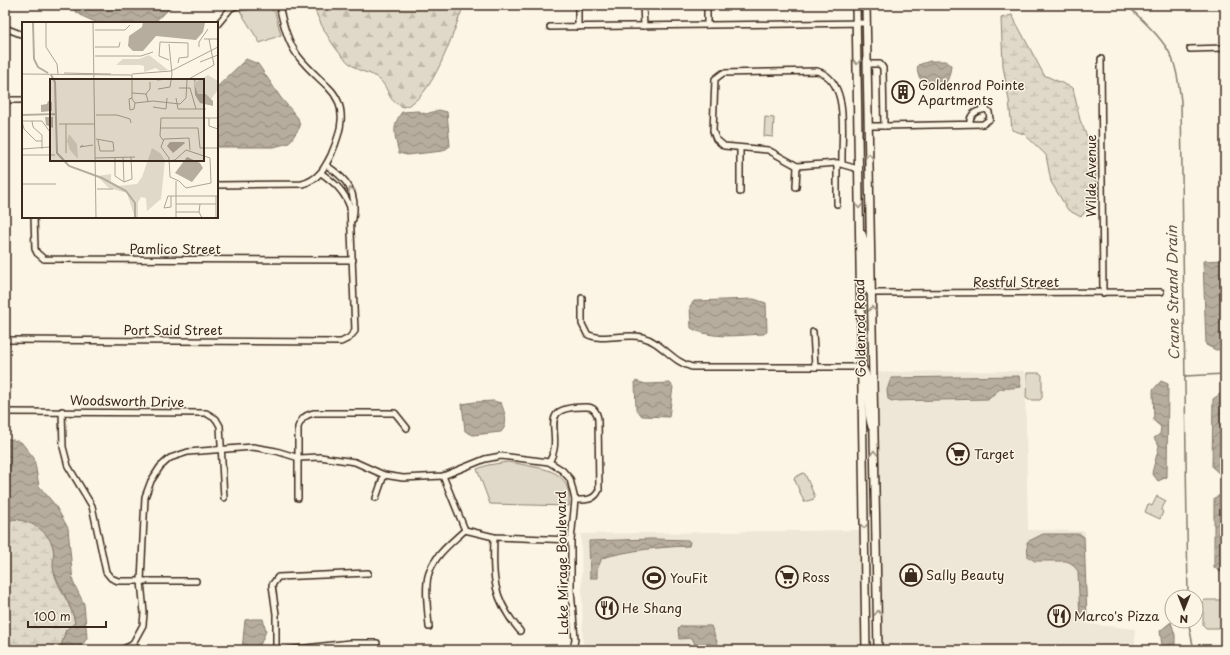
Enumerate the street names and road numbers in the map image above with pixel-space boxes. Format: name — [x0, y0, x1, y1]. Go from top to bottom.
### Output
street label: Wilde Avenue — [1081, 135, 1100, 217]
street label: Pamlico Street — [129, 239, 221, 258]
street label: Restful Street — [973, 272, 1059, 291]
street label: Goldenrod Road — [849, 278, 870, 378]
street label: Port Said Street — [123, 320, 223, 339]
street label: Woodsworth Drive — [70, 390, 184, 411]
street label: Lake Mirage Boulevard — [551, 491, 572, 635]

